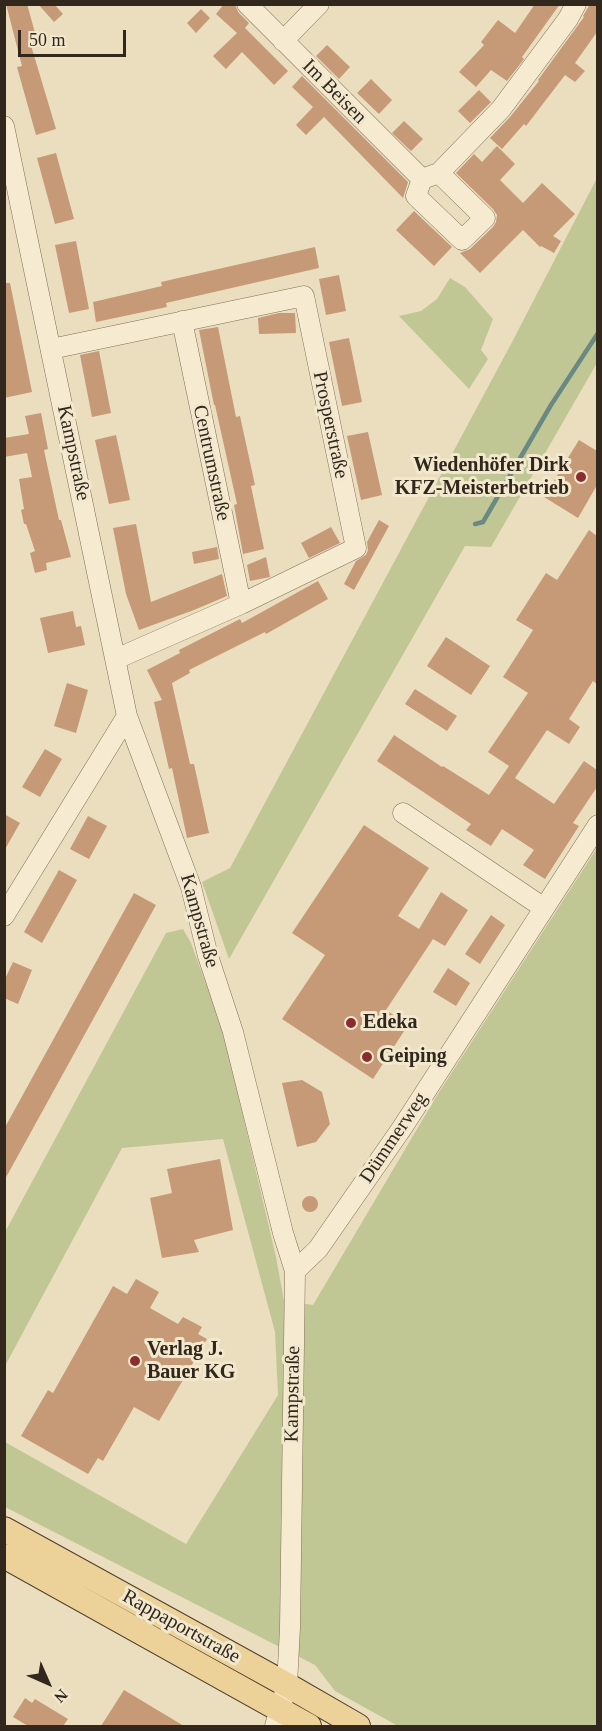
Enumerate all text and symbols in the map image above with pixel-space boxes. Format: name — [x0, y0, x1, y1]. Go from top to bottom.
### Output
scale bar — [21, 18, 129, 56]
text: 50 m — [29, 30, 66, 50]
street label: Im Beisen — [297, 55, 371, 129]
street label: Prosperstraße — [307, 369, 353, 481]
street label: Kampstraße — [51, 403, 95, 503]
street label: Centrumstraße — [187, 403, 235, 523]
place label: Wiedenhöfer Dirk KFZ-Meisterbetrieb — [395, 454, 569, 501]
marker: Wiedenhöfer Dirk KFZ-Meisterbetrieb — [574, 470, 588, 484]
street label: Kampstraße — [174, 871, 224, 971]
place label: Edeka — [363, 1011, 417, 1035]
marker: Edeka — [344, 1016, 358, 1030]
place label: Geiping — [379, 1045, 447, 1069]
marker: Geiping — [360, 1050, 374, 1064]
street label: Dümmerweg — [355, 1088, 433, 1188]
place label: Verlag J. Bauer KG — [147, 1338, 235, 1385]
street label: Kampstraße — [280, 1345, 306, 1443]
marker: Verlag J. Bauer KG — [128, 1354, 142, 1368]
street label: Rappaportstraße — [118, 1585, 244, 1669]
north arrow — [18, 1653, 78, 1713]
text: N — [51, 1686, 71, 1706]

